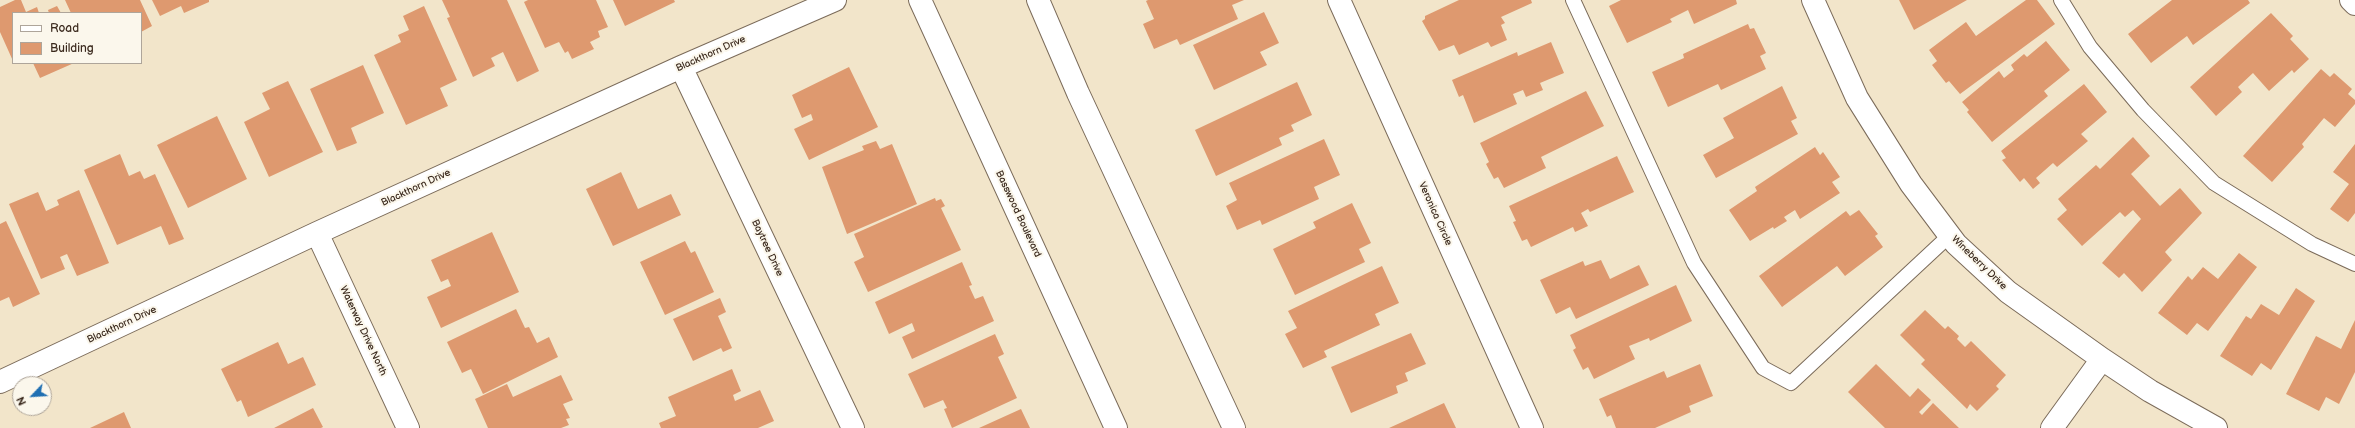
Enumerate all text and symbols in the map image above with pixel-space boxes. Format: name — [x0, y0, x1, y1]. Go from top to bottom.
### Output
legend — [12, 12, 142, 64]
text: Road — [50, 21, 79, 36]
street label: Blackthorn Drive — [674, 33, 748, 75]
text: Building — [50, 41, 94, 56]
street label: Blackthorn Drive — [380, 167, 452, 209]
street label: Basswood Boulevard — [993, 169, 1043, 259]
street label: Veronica Circle — [1416, 180, 1454, 248]
street label: Baytree Drive — [749, 218, 785, 278]
street label: Wineberry Drive — [1949, 233, 2009, 293]
street label: Waterway Drive North — [337, 284, 389, 378]
street label: Blackthorn Drive — [86, 304, 158, 346]
north arrow — [12, 376, 52, 416]
text: N — [14, 394, 29, 407]

